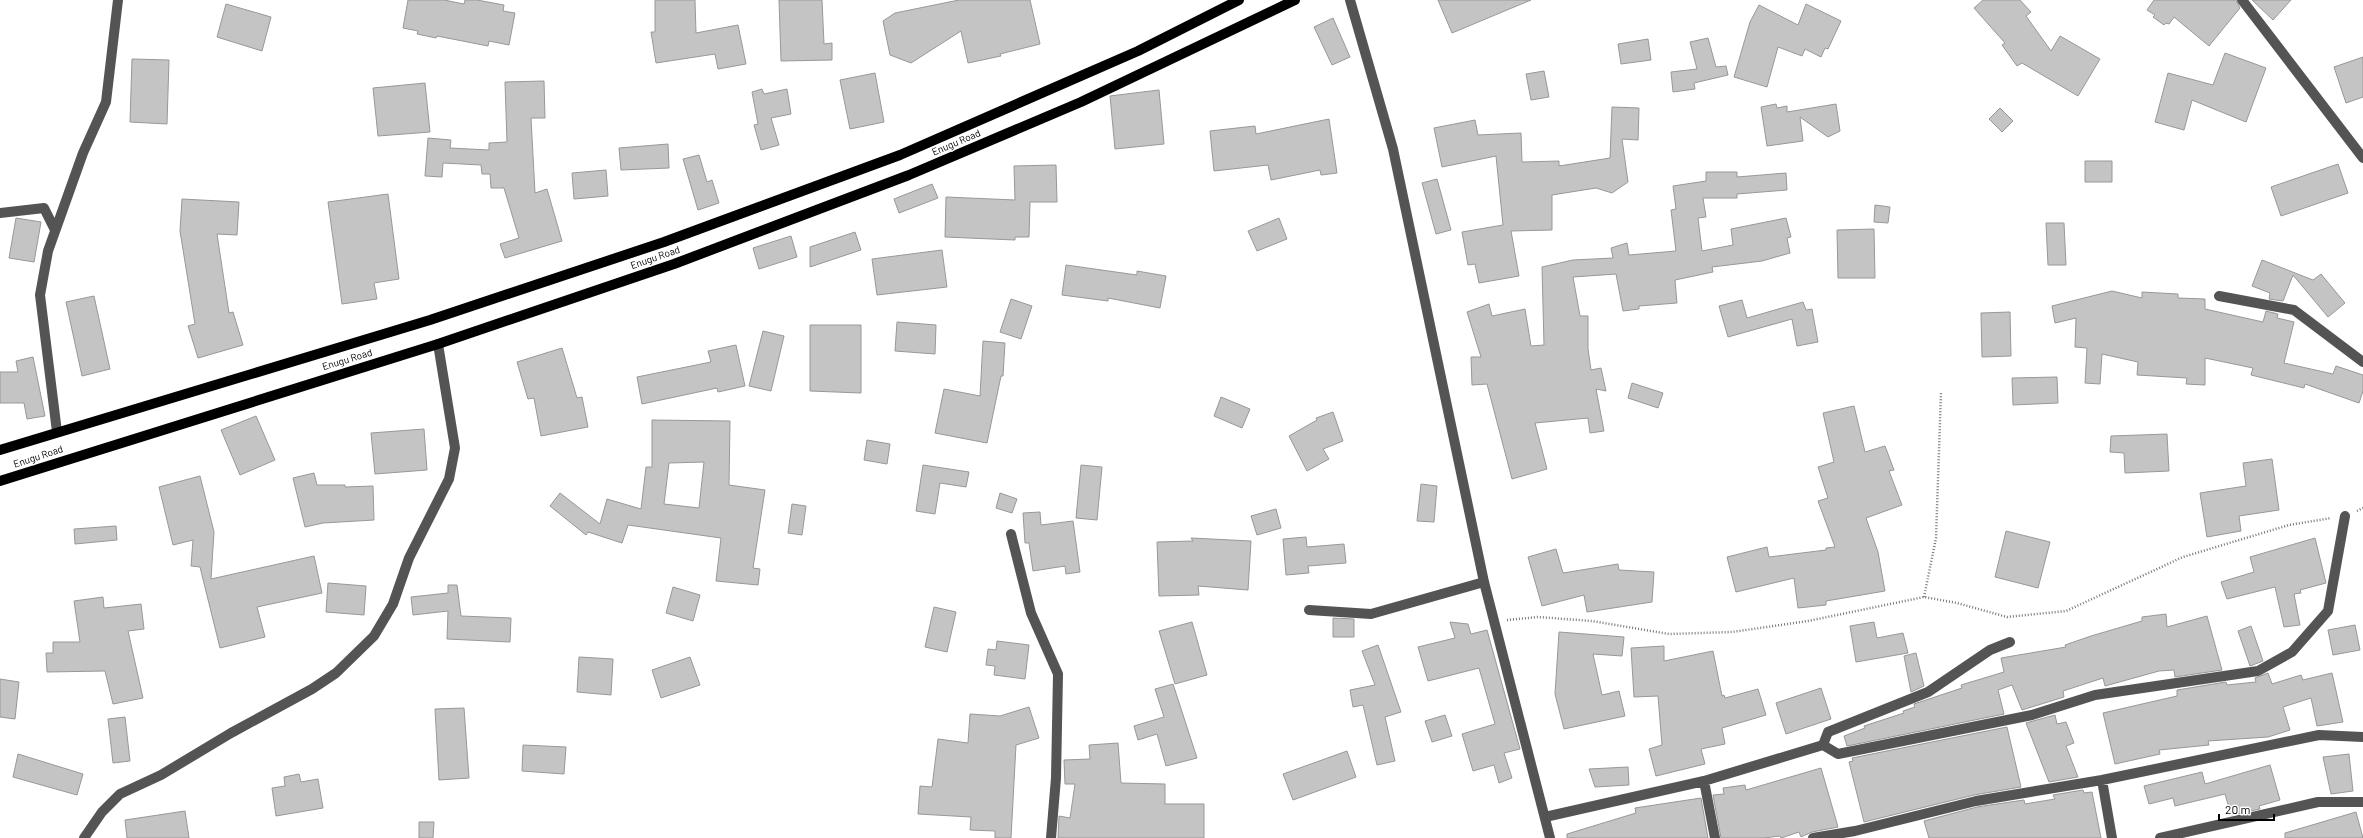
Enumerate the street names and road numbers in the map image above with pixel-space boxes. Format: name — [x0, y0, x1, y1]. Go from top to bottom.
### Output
street label: Enugu Road — [930, 126, 982, 158]
street label: Enugu Road — [629, 243, 681, 271]
street label: Enugu Road — [321, 346, 373, 372]
street label: Enugu Road — [12, 442, 64, 470]

